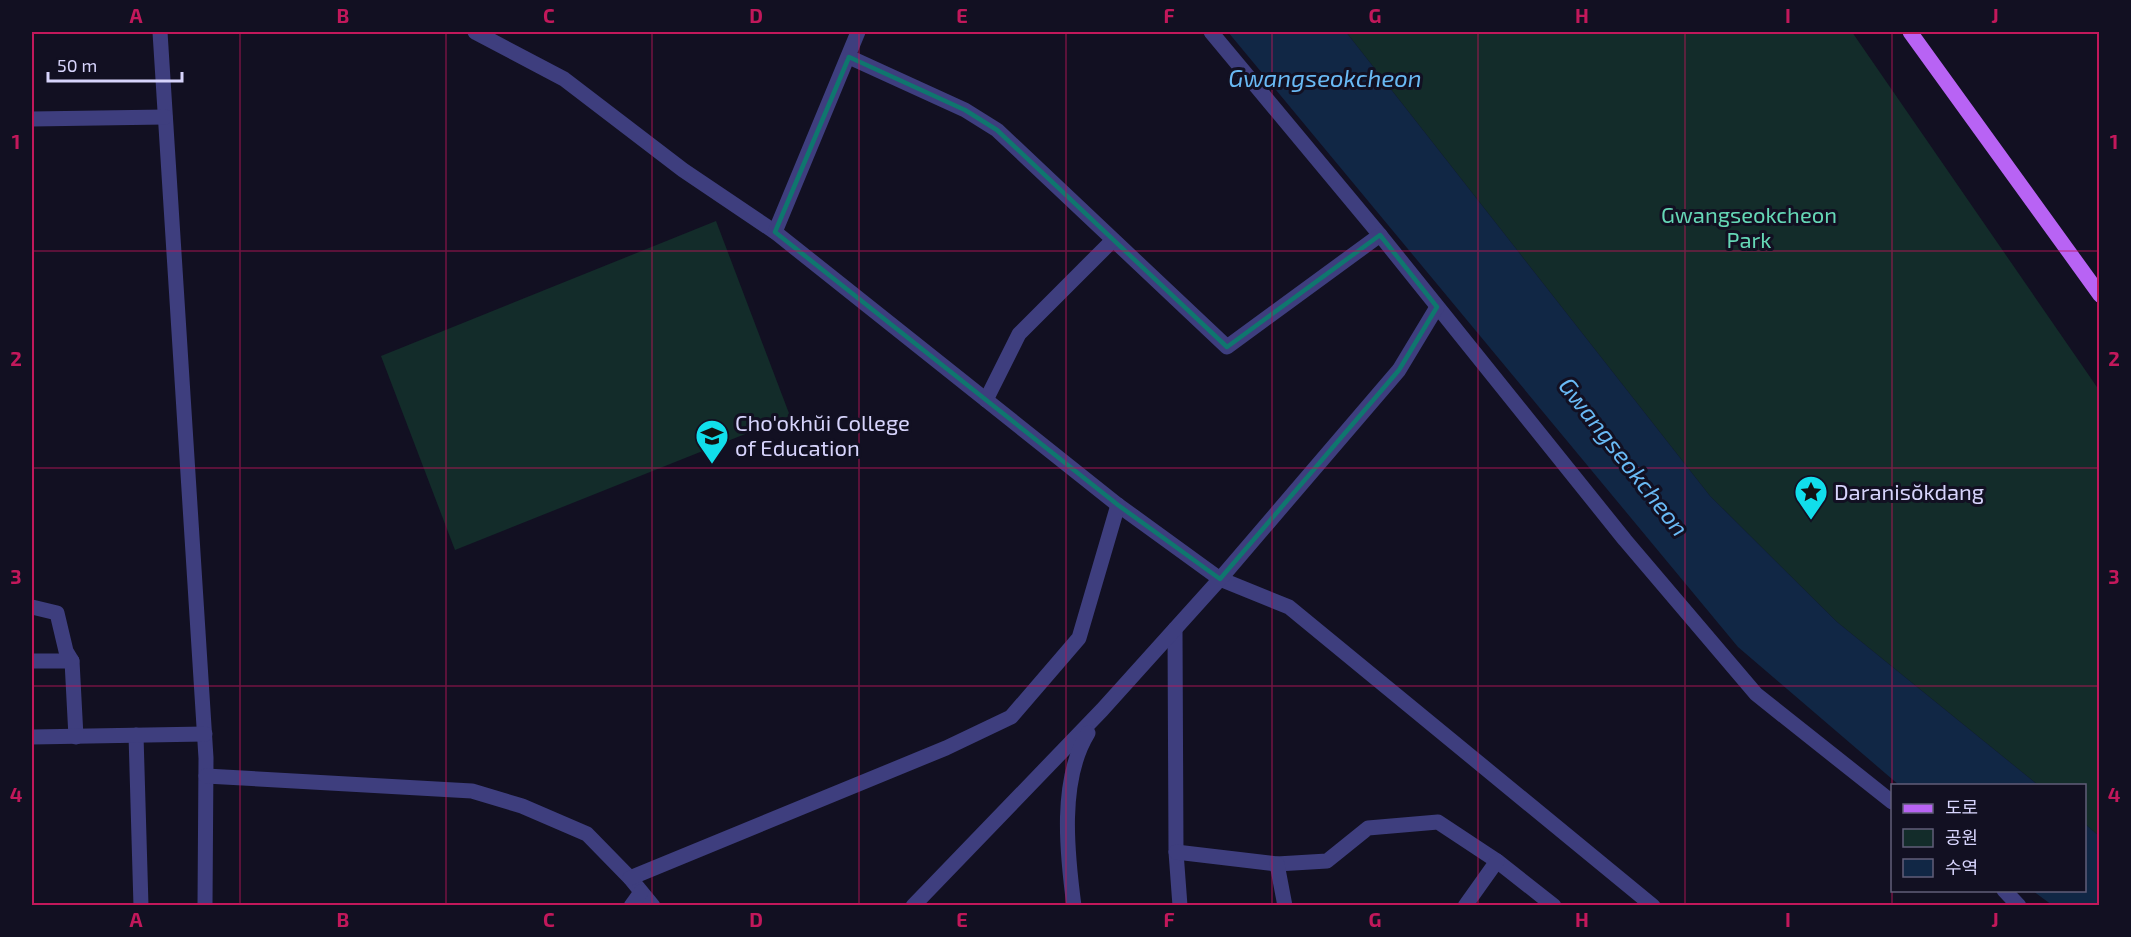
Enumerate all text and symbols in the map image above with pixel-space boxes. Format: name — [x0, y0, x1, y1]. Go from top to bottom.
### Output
text: A — [129, 3, 143, 27]
text: B — [337, 3, 349, 27]
text: C — [543, 3, 555, 27]
text: D — [749, 3, 763, 27]
text: E — [956, 3, 968, 27]
text: F — [1163, 3, 1175, 27]
text: G — [1369, 3, 1381, 27]
text: H — [1575, 3, 1589, 27]
text: I — [1785, 3, 1791, 27]
text: J — [1991, 3, 1999, 27]
scale bar — [48, 45, 182, 83]
text: 50 m — [57, 54, 97, 76]
water label: Gwangseokcheon — [1228, 63, 1422, 92]
text: 1 — [12, 129, 20, 153]
text: 1 — [2110, 129, 2118, 153]
park label: Gwangseokcheon Park — [1661, 201, 1837, 252]
text: 2 — [10, 346, 22, 370]
text: 2 — [2108, 346, 2120, 370]
water label: Gwangseokcheon — [1553, 371, 1695, 541]
place label: Cho'okhŭi College of Education — [735, 409, 910, 460]
school or university icon: Cho'okhŭi College of Education — [694, 418, 730, 465]
place icon: Daranisŏkdang — [1793, 474, 1829, 521]
place label: Daranisŏkdang — [1834, 478, 1984, 504]
text: 3 — [10, 564, 22, 588]
text: 3 — [2108, 564, 2120, 588]
text: 4 — [10, 782, 23, 806]
text: 4 — [2108, 782, 2121, 806]
legend — [1891, 784, 2086, 892]
text: 도로 — [1945, 796, 1978, 818]
text: 공원 — [1945, 826, 1978, 848]
text: 수역 — [1945, 856, 1978, 878]
text: A — [129, 907, 143, 931]
text: B — [337, 907, 349, 931]
text: C — [543, 907, 555, 931]
text: D — [749, 907, 763, 931]
text: E — [956, 907, 968, 931]
text: F — [1163, 907, 1175, 931]
text: G — [1369, 907, 1381, 931]
text: H — [1575, 907, 1589, 931]
text: I — [1785, 907, 1791, 931]
text: J — [1991, 907, 1999, 931]

